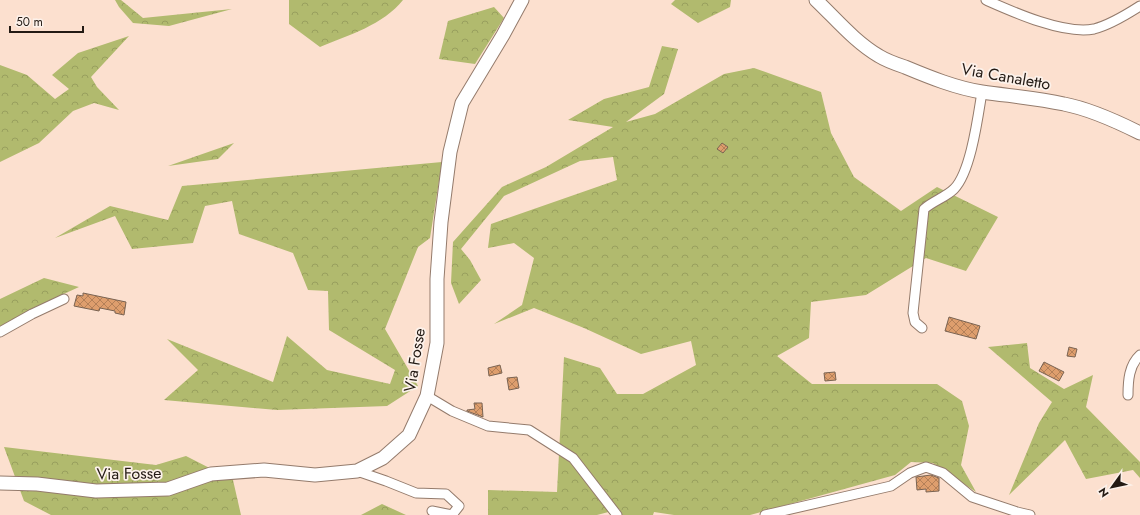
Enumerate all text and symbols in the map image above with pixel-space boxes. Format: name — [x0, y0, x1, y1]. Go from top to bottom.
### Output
scale bar — [10, 8, 83, 34]
text: 50 m — [16, 13, 43, 31]
street label: Via Canaletto — [959, 57, 1053, 96]
street label: Via Fosse — [398, 326, 431, 394]
street label: Via Fosse — [97, 461, 162, 486]
north arrow — [1092, 467, 1132, 507]
text: N — [1095, 484, 1113, 500]

